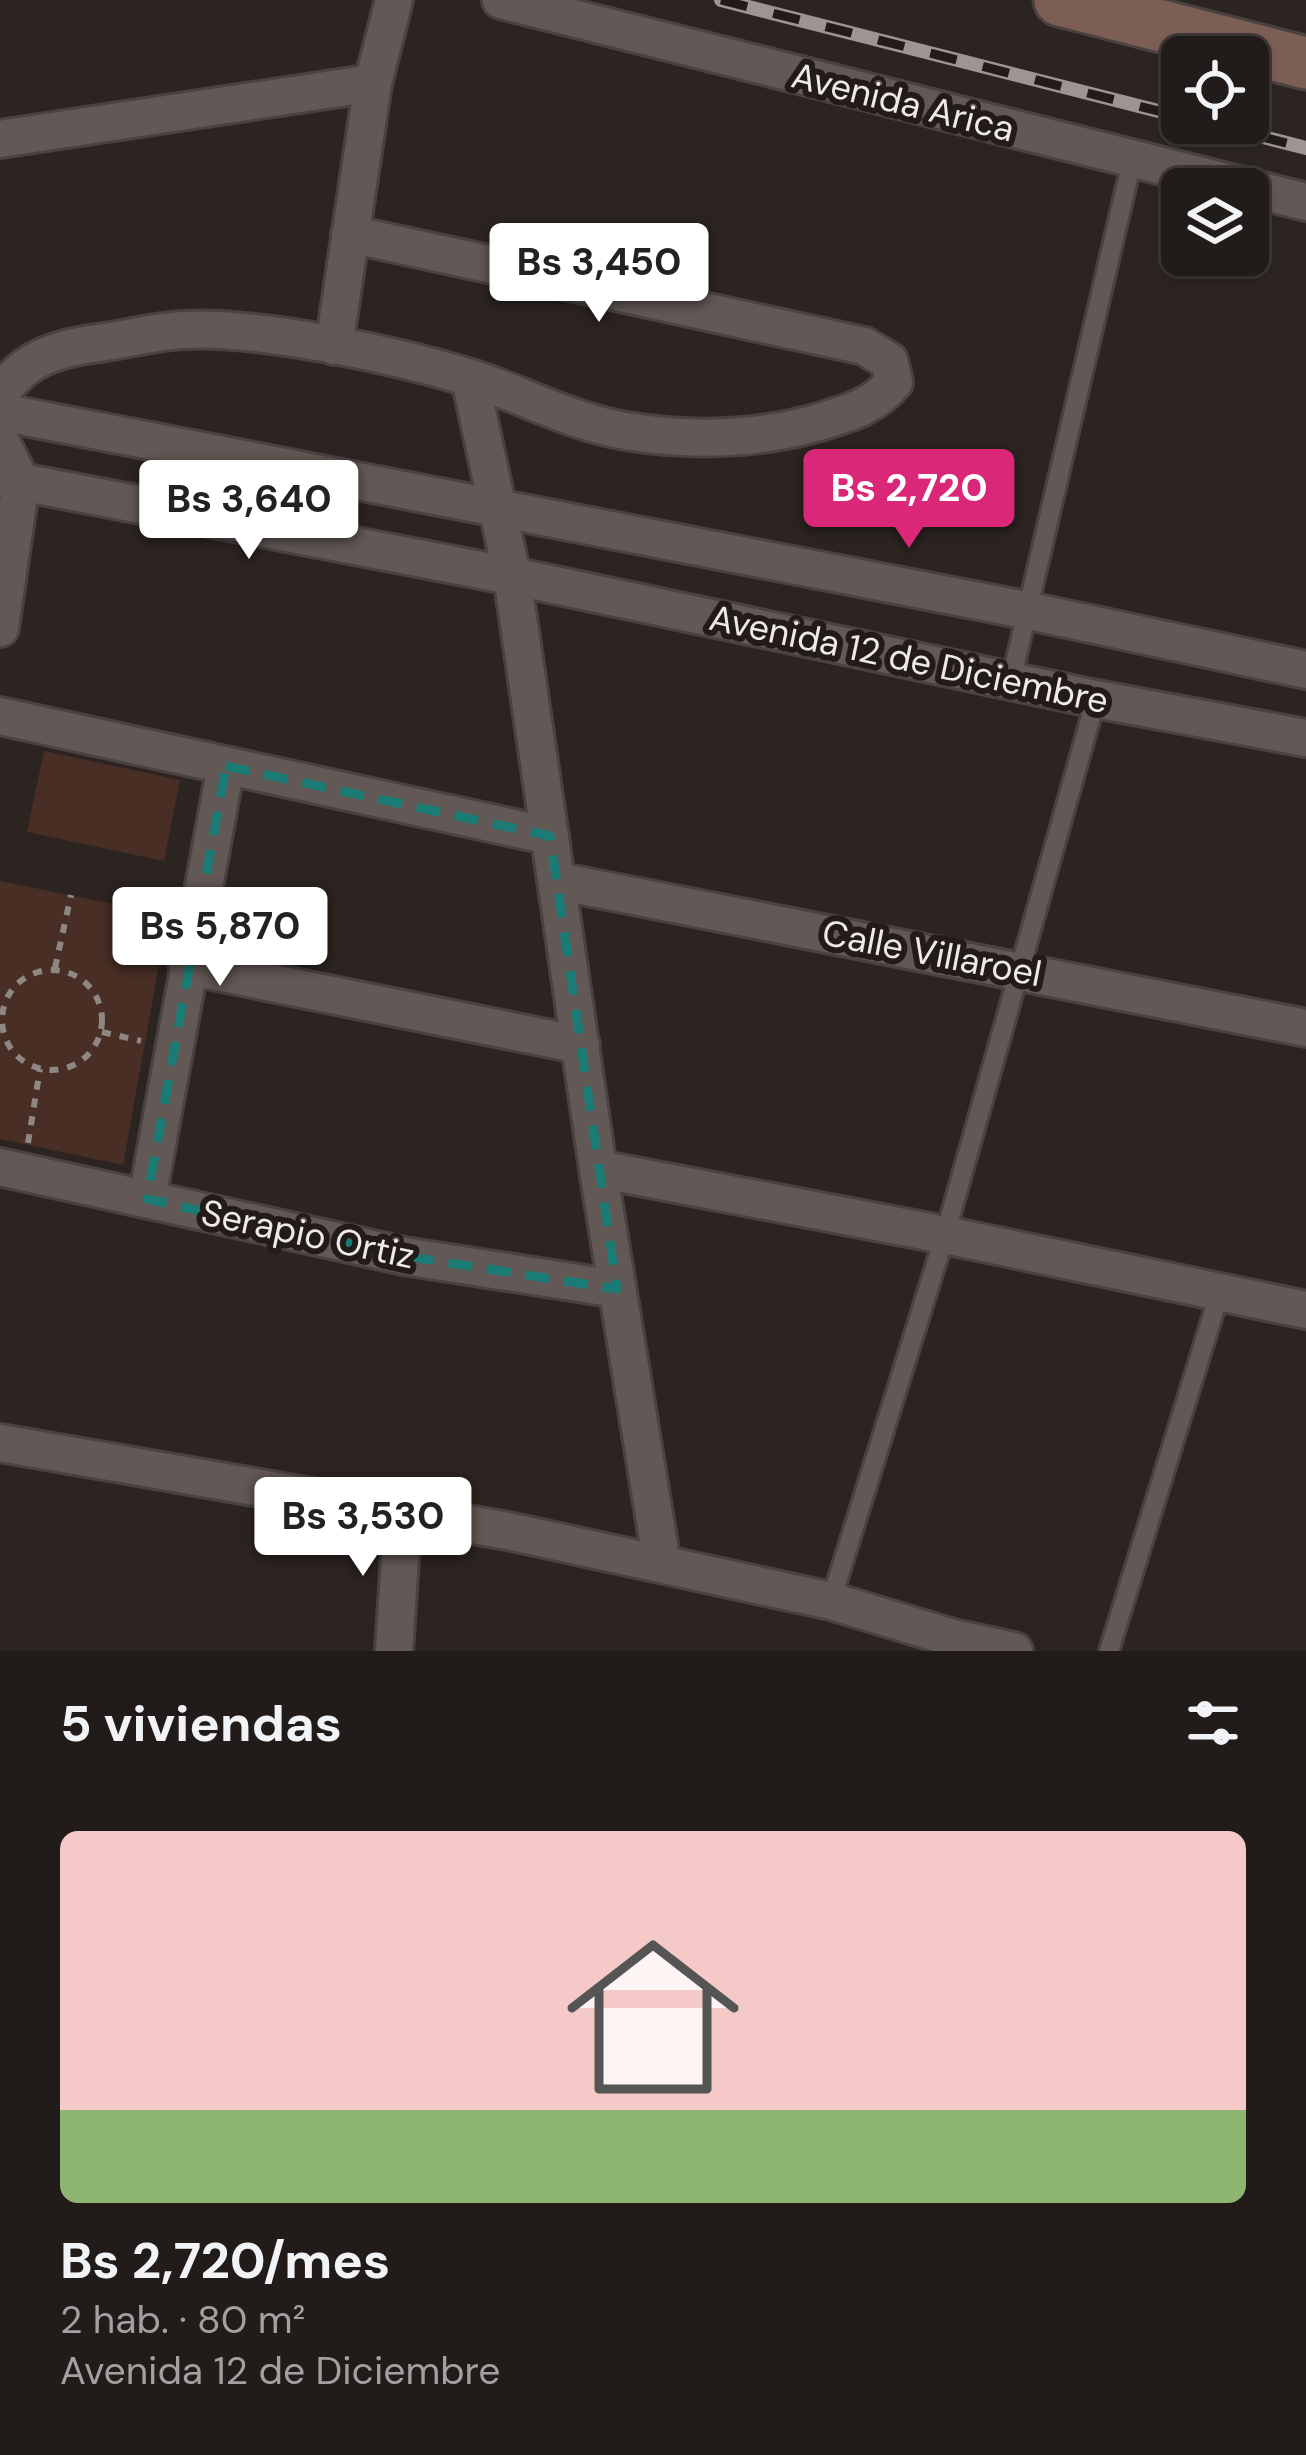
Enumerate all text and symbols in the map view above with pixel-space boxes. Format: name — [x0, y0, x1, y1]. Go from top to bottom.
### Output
map controls — [1161, 36, 1269, 276]
button: locate — [1161, 36, 1269, 144]
street label: Avenida Arica — [787, 52, 1019, 152]
button: layers — [1161, 168, 1269, 276]
pin: Bs 3,450 — [475, 223, 723, 325]
text: Bs 3,450 — [517, 236, 681, 287]
pin: Bs 2,720 — [785, 449, 1033, 551]
pin: Bs 3,640 — [125, 460, 373, 562]
text: Bs 2,720 — [830, 462, 988, 513]
text: Bs 3,640 — [166, 473, 332, 524]
street label: Avenida 12 de Diciembre — [705, 594, 1113, 724]
pin: Bs 5,870 — [96, 887, 344, 989]
text: Bs 5,870 — [139, 900, 301, 951]
street label: Calle Villaroel — [818, 909, 1046, 997]
street label: Serapio Ortiz — [197, 1188, 419, 1280]
pin: Bs 3,530 — [239, 1477, 487, 1579]
text: Bs 3,530 — [281, 1490, 445, 1541]
text: 5 viviendas — [60, 1690, 342, 1757]
icon: filters — [1180, 1690, 1246, 1756]
icon: home — [545, 1909, 761, 2125]
text: Bs 2,720/mes — [60, 2227, 390, 2294]
text: 2 hab. · 80 m² — [60, 2294, 305, 2345]
text: Avenida 12 de Diciembre — [60, 2345, 500, 2396]

